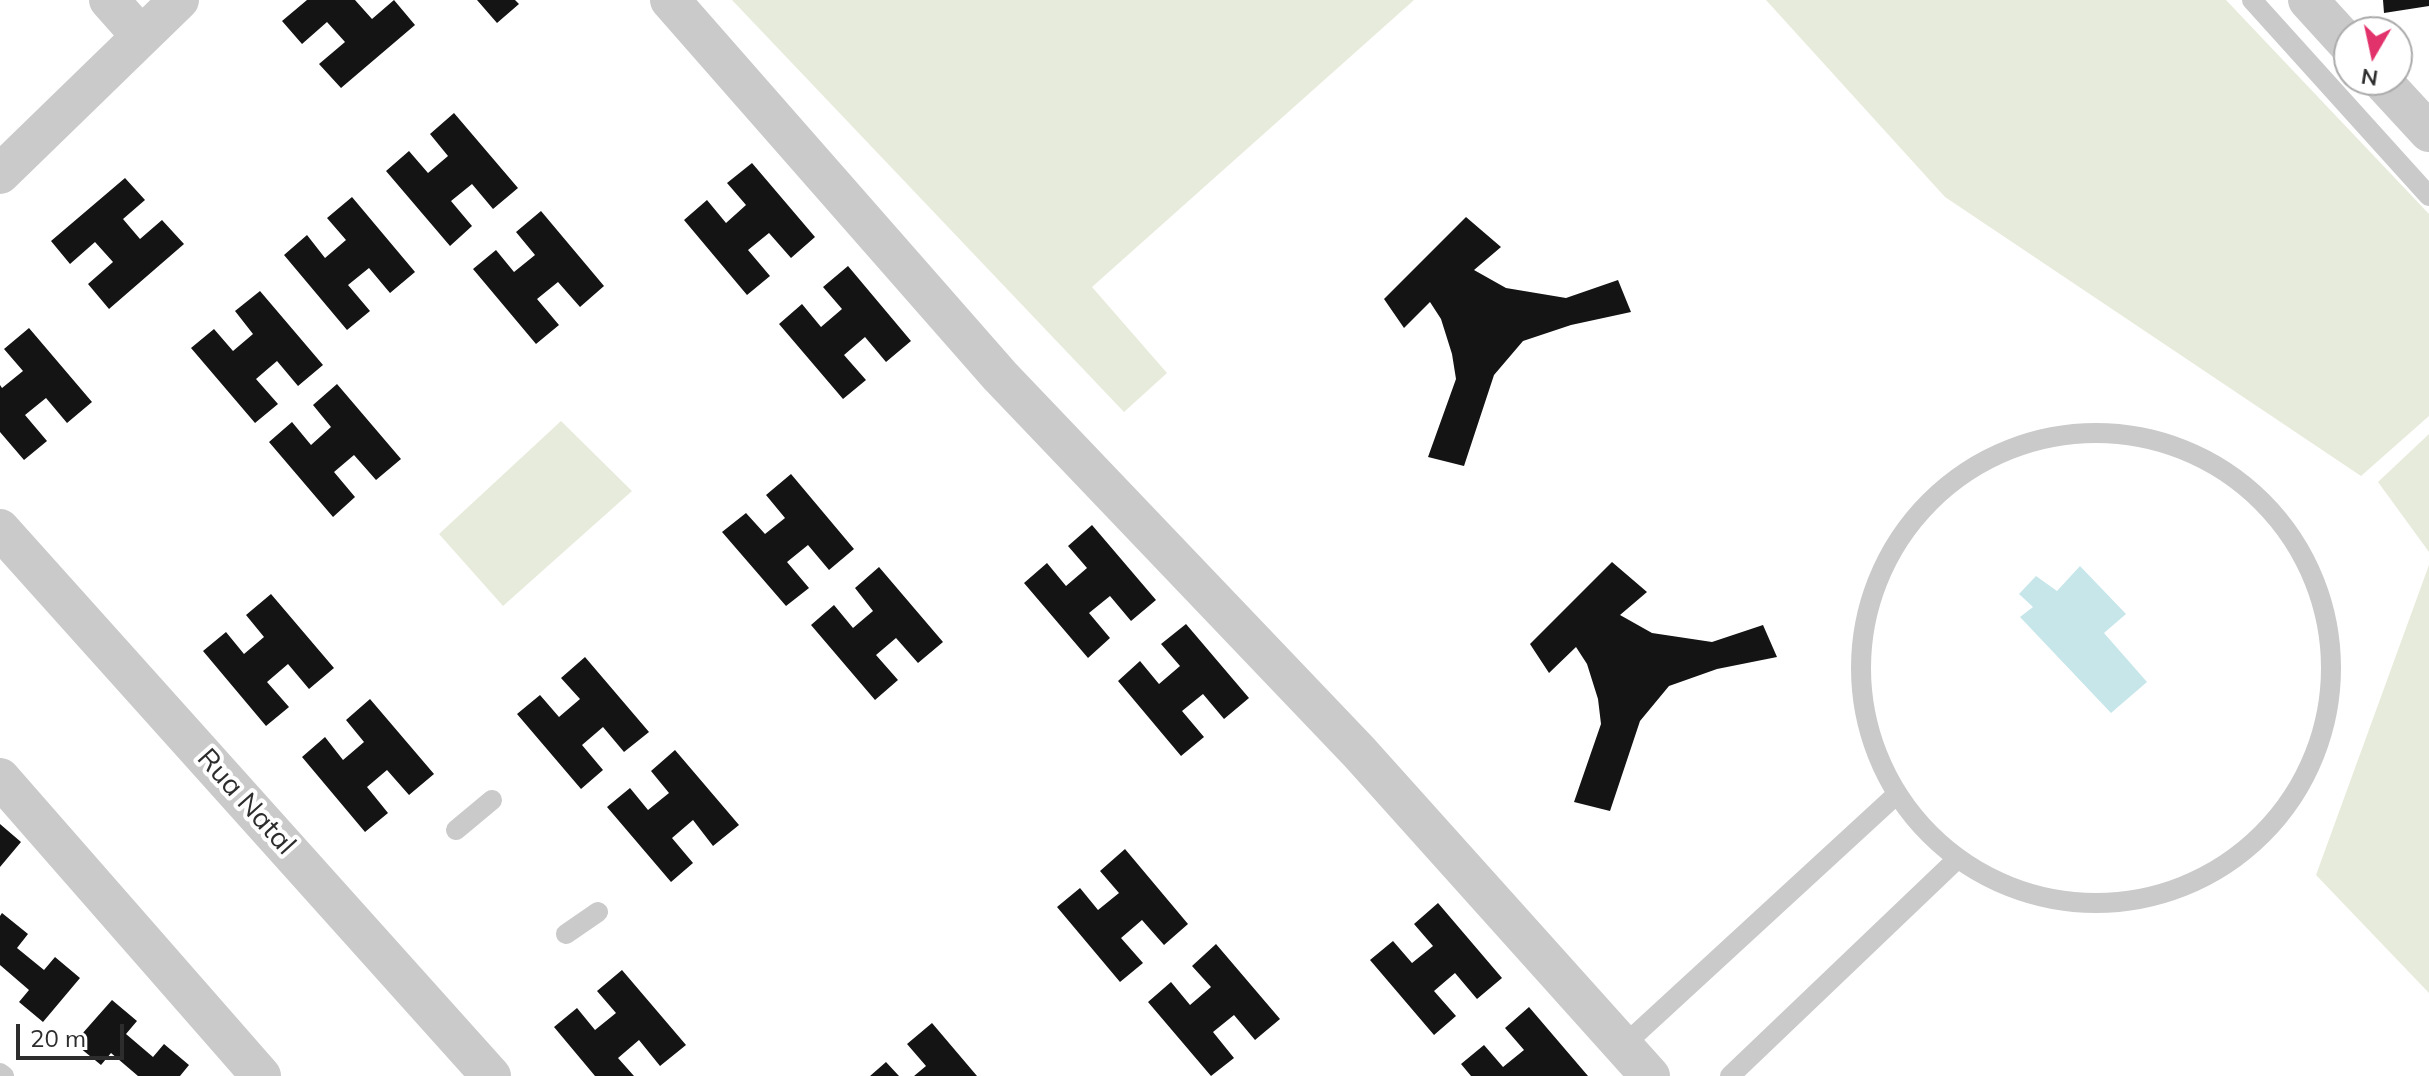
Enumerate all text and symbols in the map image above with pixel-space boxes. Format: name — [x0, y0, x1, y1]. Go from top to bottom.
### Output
north arrow — [2333, 16, 2413, 96]
text: N — [2359, 63, 2380, 93]
street label: Rua Natal — [190, 742, 302, 862]
scale bar — [20, 1008, 128, 1058]
text: 20 m — [30, 1023, 86, 1053]

